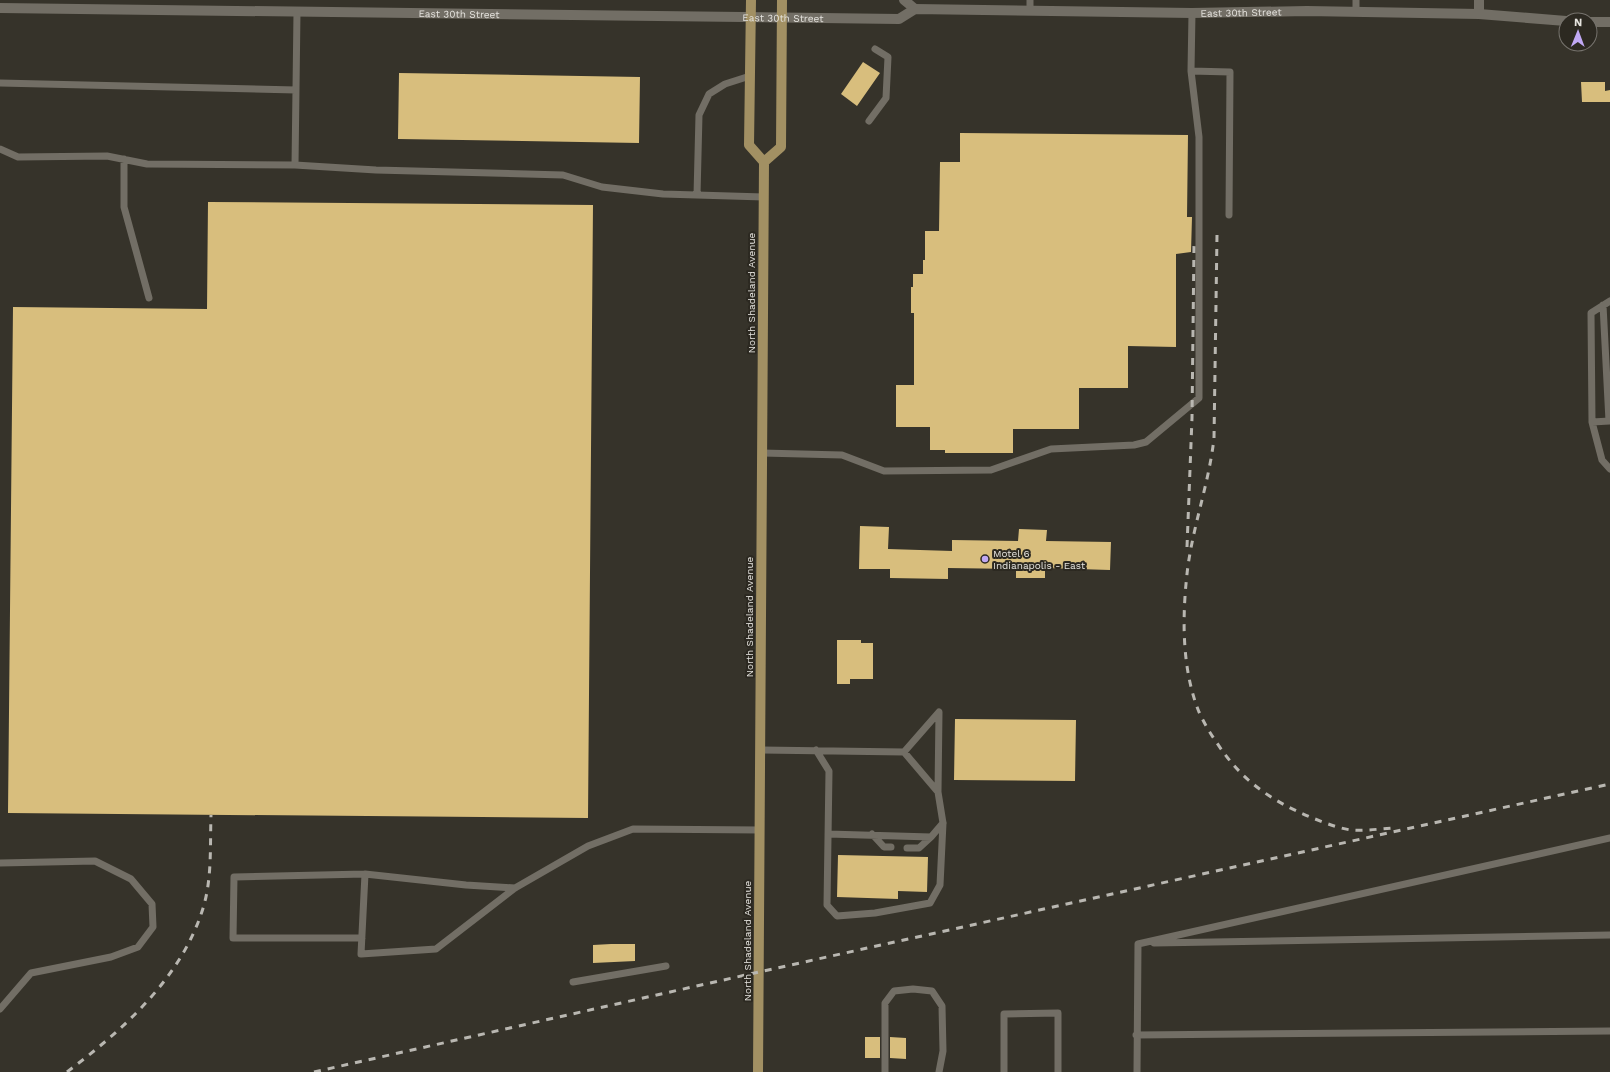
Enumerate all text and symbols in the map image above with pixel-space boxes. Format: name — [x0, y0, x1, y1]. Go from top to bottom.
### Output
street label: East 30th Street — [1200, 6, 1282, 18]
street label: East 30th Street — [418, 8, 500, 20]
street label: East 30th Street — [742, 12, 824, 24]
north arrow — [1558, 12, 1598, 52]
text: N — [1574, 16, 1582, 29]
street label: North Shadeland Avenue — [746, 232, 757, 353]
place label: Motel 6 Indianapolis - East — [993, 548, 1086, 571]
marker: Motel 6 Indianapolis - East — [980, 554, 990, 564]
street label: North Shadeland Avenue — [744, 556, 755, 677]
street label: North Shadeland Avenue — [742, 880, 753, 1001]

